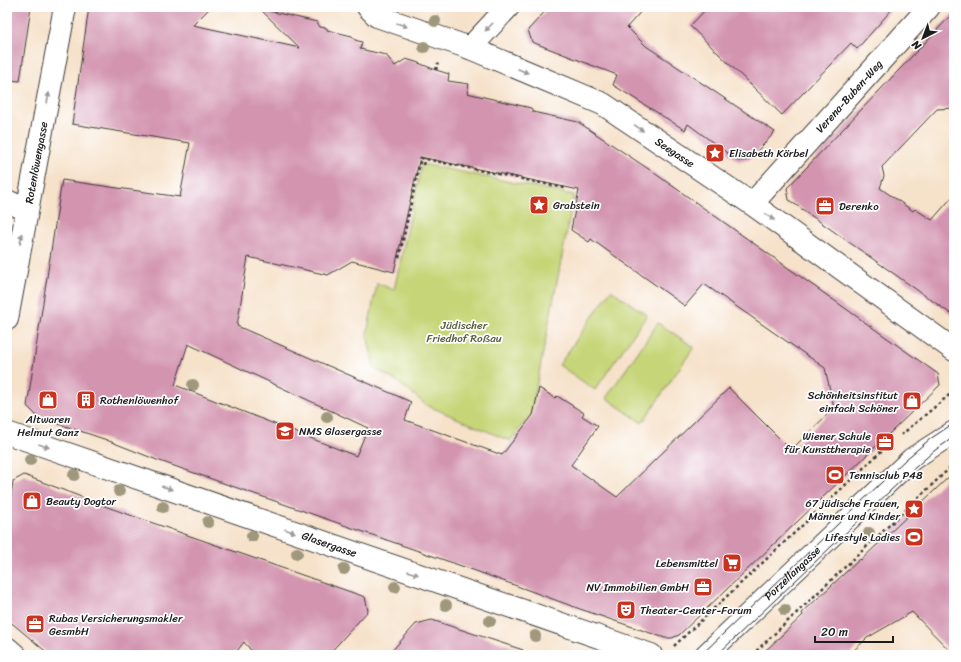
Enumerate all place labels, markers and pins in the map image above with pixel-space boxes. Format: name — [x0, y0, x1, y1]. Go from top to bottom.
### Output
place icon: Elisabeth Körbel — [704, 142, 726, 164]
place label: Elisabeth Körbel — [729, 144, 809, 163]
place icon: Grabstein — [528, 194, 550, 216]
office icon: Derenko — [814, 195, 836, 217]
place label: Grabstein — [553, 196, 600, 215]
place label: Derenko — [839, 197, 879, 216]
place label: Schönheitsinstitut einfach Schöner — [808, 386, 899, 418]
shop icon: Altwaren Helmut Ganz — [37, 389, 59, 411]
building icon: Rothenlöwenhof — [75, 389, 97, 411]
shop icon: Schönheitsinstitut einfach Schöner — [901, 390, 923, 412]
place label: Rothenlöwenhof — [100, 391, 179, 410]
place label: Altwaren Helmut Ganz — [17, 410, 80, 442]
school or university icon: NMS Glasergasse — [274, 420, 296, 442]
place label: NMS Glasergasse — [299, 422, 382, 441]
place label: Wiener Schule für Kunsttherapie — [784, 427, 871, 459]
office icon: Wiener Schule für Kunsttherapie — [874, 431, 896, 453]
sports icon: Tennisclub P48 — [824, 464, 846, 486]
place label: Tennisclub P48 — [849, 466, 923, 485]
shop icon: Beauty Dogtor — [21, 490, 43, 512]
place label: Beauty Dogtor — [46, 492, 118, 511]
place label: 67 jüdische Frauen, Männer und Kinder — [806, 494, 901, 526]
place icon: 67 jüdische Frauen, Männer und Kinder — [903, 498, 925, 520]
sports icon: Lifestyle Ladies — [903, 526, 925, 548]
place label: Lifestyle Ladies — [825, 528, 901, 547]
supermarket icon: Lebensmittel — [721, 552, 743, 574]
place label: Lebensmittel — [656, 554, 719, 573]
office icon: NV Immobilien GmbH — [692, 576, 714, 598]
place label: NV Immobilien GmbH — [586, 578, 689, 597]
theatre icon: Theater-Center-Forum — [615, 599, 637, 621]
place label: Theater-Center-Forum — [640, 601, 752, 620]
place label: Rubas Versicherungsmakler GesmbH — [49, 609, 184, 641]
office icon: Rubas Versicherungsmakler GesmbH — [24, 613, 46, 635]

